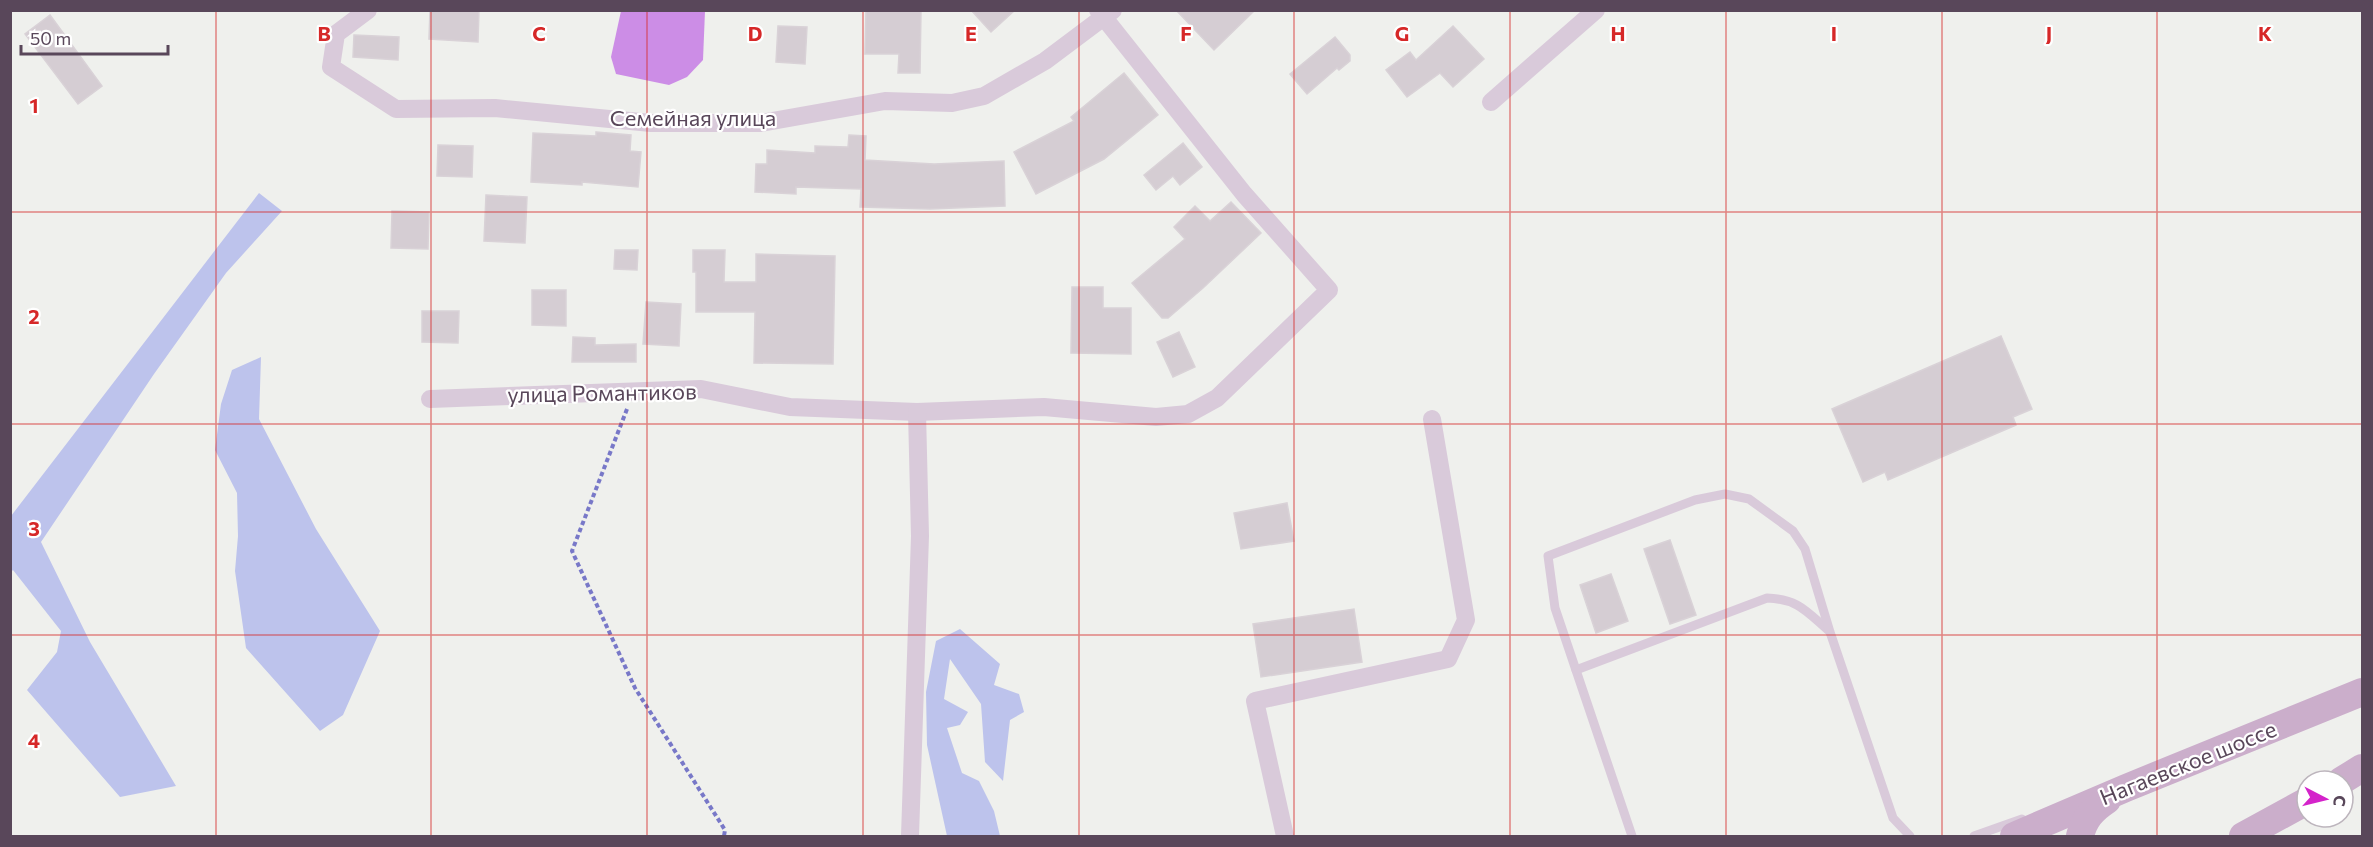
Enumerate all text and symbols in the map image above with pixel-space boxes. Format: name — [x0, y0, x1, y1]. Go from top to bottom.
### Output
scale bar — [21, 18, 168, 56]
text: B — [317, 21, 331, 45]
text: C — [532, 21, 546, 45]
text: D — [748, 21, 762, 45]
text: E — [965, 21, 977, 45]
text: F — [1180, 21, 1192, 45]
text: G — [1395, 21, 1409, 45]
text: H — [1611, 21, 1626, 45]
text: I — [1831, 21, 1837, 45]
text: J — [2046, 21, 2052, 45]
text: K — [2258, 21, 2272, 45]
text: 50 m — [30, 27, 71, 49]
text: 1 — [29, 93, 39, 117]
street label: Семейная улица — [610, 104, 776, 131]
text: 2 — [28, 304, 40, 328]
street label: улица Романтиков — [507, 377, 697, 408]
text: 3 — [28, 516, 40, 540]
street label: Нагаевское шоссе — [2096, 715, 2280, 810]
text: 4 — [28, 728, 40, 752]
north arrow — [2295, 769, 2355, 829]
text: С — [2330, 794, 2350, 808]

